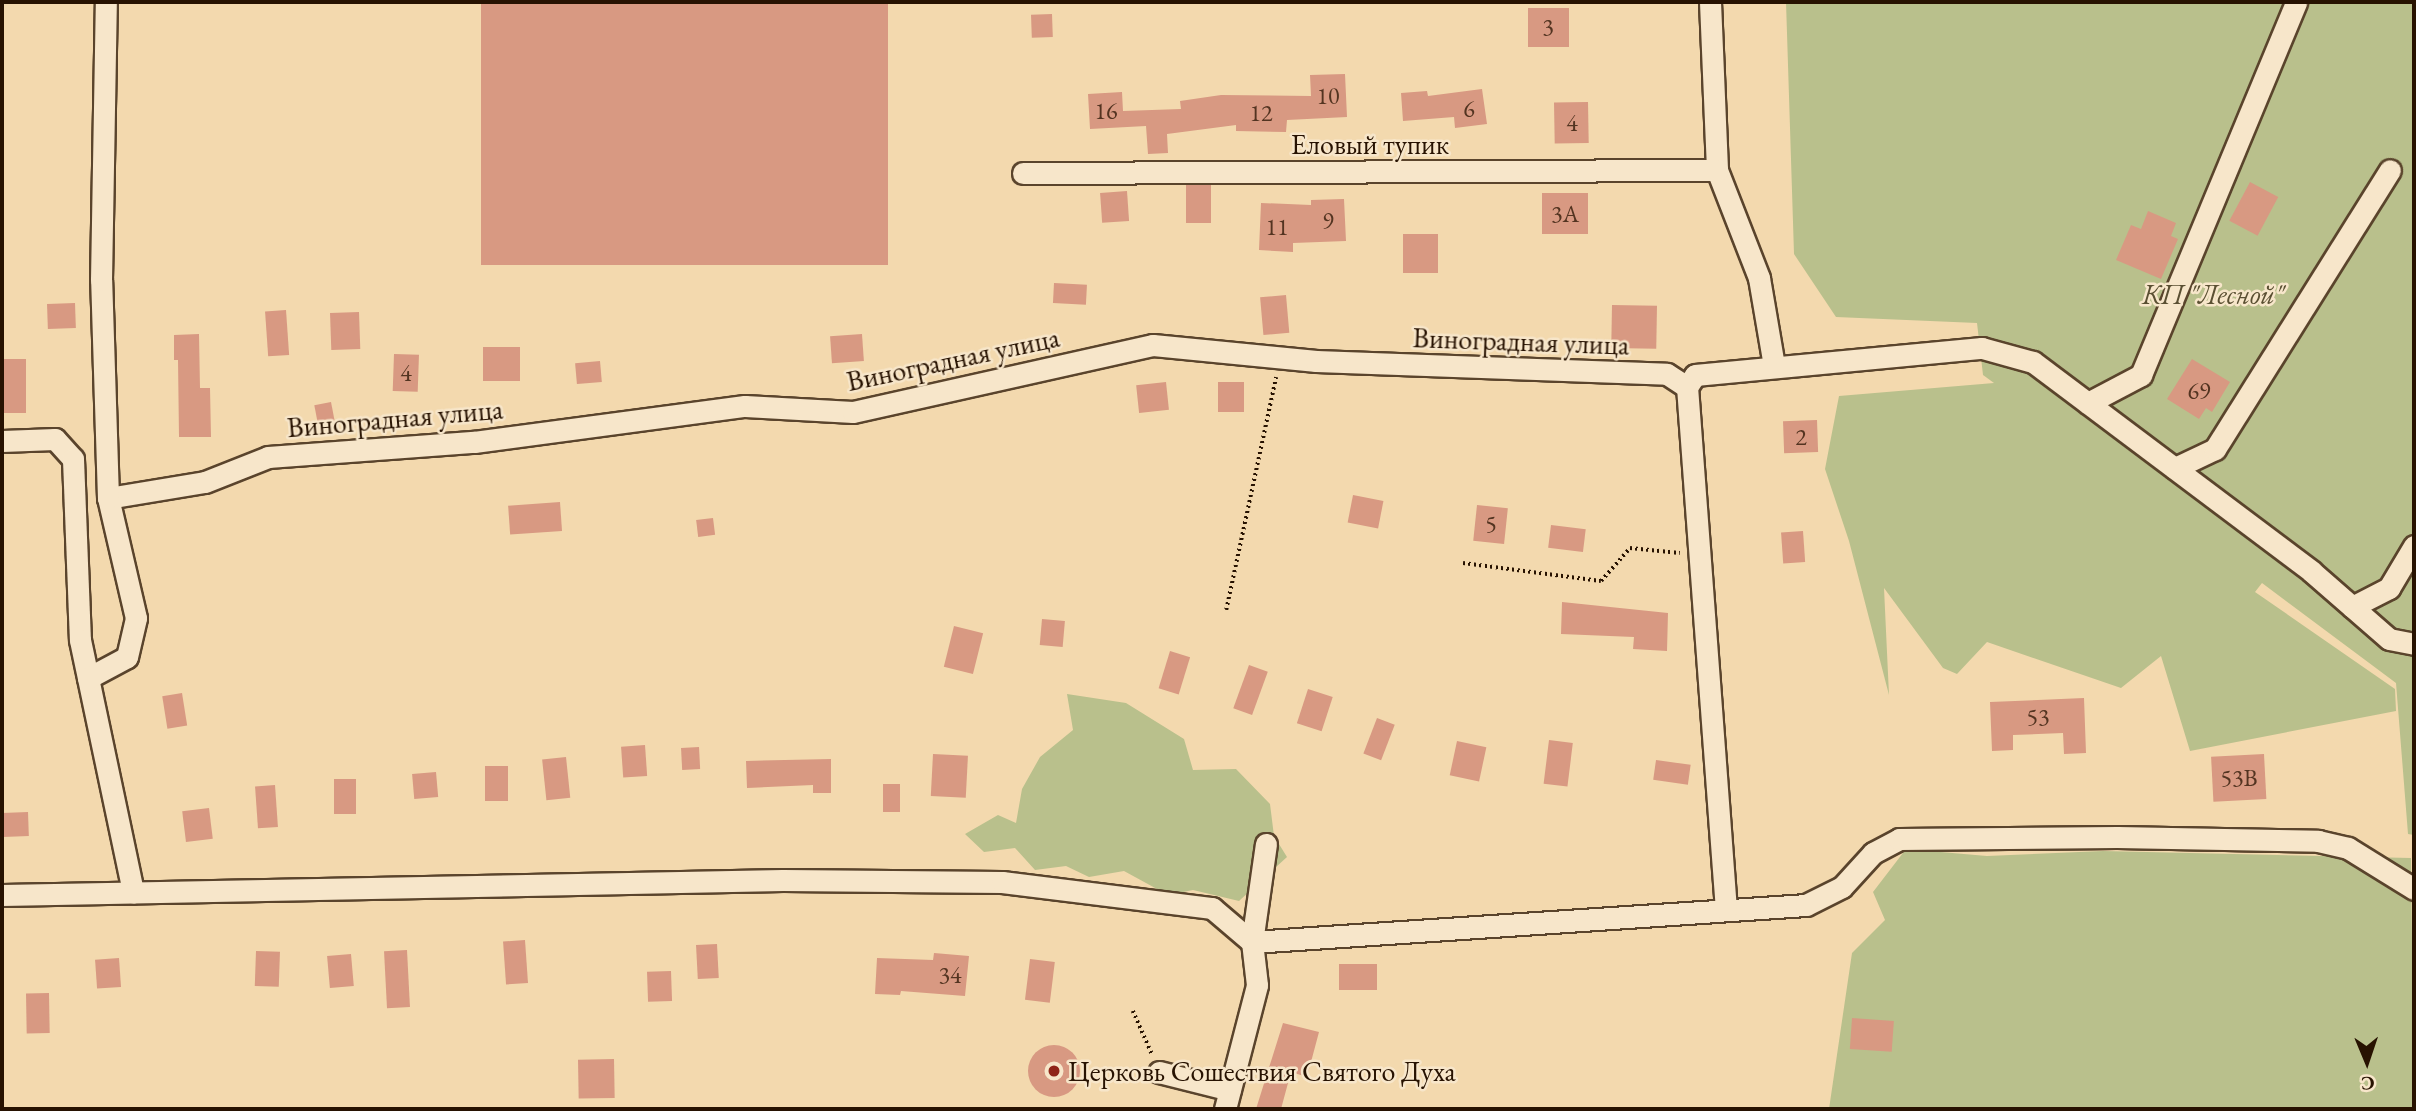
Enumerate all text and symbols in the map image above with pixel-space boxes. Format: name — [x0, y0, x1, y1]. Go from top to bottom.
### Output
house number: 3 — [1542, 13, 1554, 41]
house number: 10 — [1316, 82, 1340, 110]
house number: 6 — [1463, 95, 1475, 123]
house number: 16 — [1094, 97, 1118, 125]
house number: 12 — [1249, 99, 1273, 127]
house number: 4 — [1566, 109, 1578, 137]
street label: Еловый тупик — [1291, 127, 1449, 161]
house number: 3А — [1551, 200, 1579, 228]
house number: 9 — [1322, 207, 1334, 235]
house number: 11 — [1265, 213, 1289, 241]
park label: КП "Лесной" — [2142, 277, 2284, 311]
street label: Виноградная улица — [844, 320, 1062, 398]
street label: Виноградная улица — [1412, 320, 1630, 362]
house number: 4 — [400, 359, 412, 387]
house number: 69 — [2187, 377, 2211, 405]
street label: Виноградная улица — [286, 392, 504, 444]
house number: 2 — [1795, 423, 1807, 451]
house number: 5 — [1485, 510, 1497, 538]
house number: 53 — [2026, 703, 2050, 731]
house number: 53В — [2220, 764, 2258, 792]
house number: 34 — [938, 961, 962, 989]
north arrow — [2332, 1027, 2402, 1097]
place label: Церковь Сошествия Святого Духа — [1068, 1054, 1456, 1088]
marker: Церковь Сошествия Святого Духа — [1046, 1063, 1062, 1079]
text: С — [2361, 1071, 2375, 1096]

